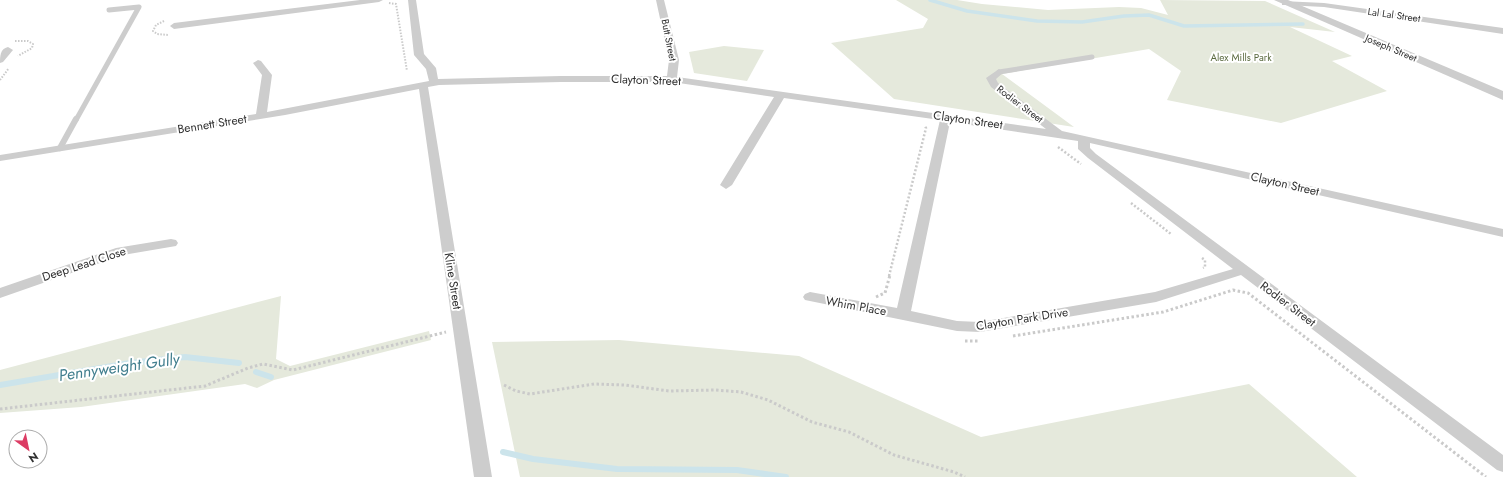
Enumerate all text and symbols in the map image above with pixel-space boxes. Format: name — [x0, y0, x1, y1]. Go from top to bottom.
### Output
street label: Lal Lal Street — [1367, 4, 1422, 26]
street label: Butt Street — [658, 18, 681, 63]
street label: Joseph Street — [1361, 30, 1420, 66]
park label: Alex Mills Park — [1210, 50, 1272, 65]
street label: Clayton Street — [611, 70, 681, 90]
street label: Rodier Street — [994, 82, 1047, 127]
street label: Clayton Street — [932, 106, 1004, 134]
street label: Bennett Street — [176, 110, 248, 138]
street label: Clayton Street — [1249, 167, 1321, 201]
street label: Deep Lead Close — [40, 242, 128, 286]
street label: Kline Street — [440, 251, 466, 311]
street label: Rodier Street — [1256, 277, 1320, 331]
street label: Whim Place — [824, 292, 888, 320]
street label: Clayton Park Drive — [975, 303, 1069, 335]
water label: Pennyweight Gully — [57, 347, 182, 387]
north arrow — [8, 429, 48, 469]
text: N — [25, 448, 41, 466]

